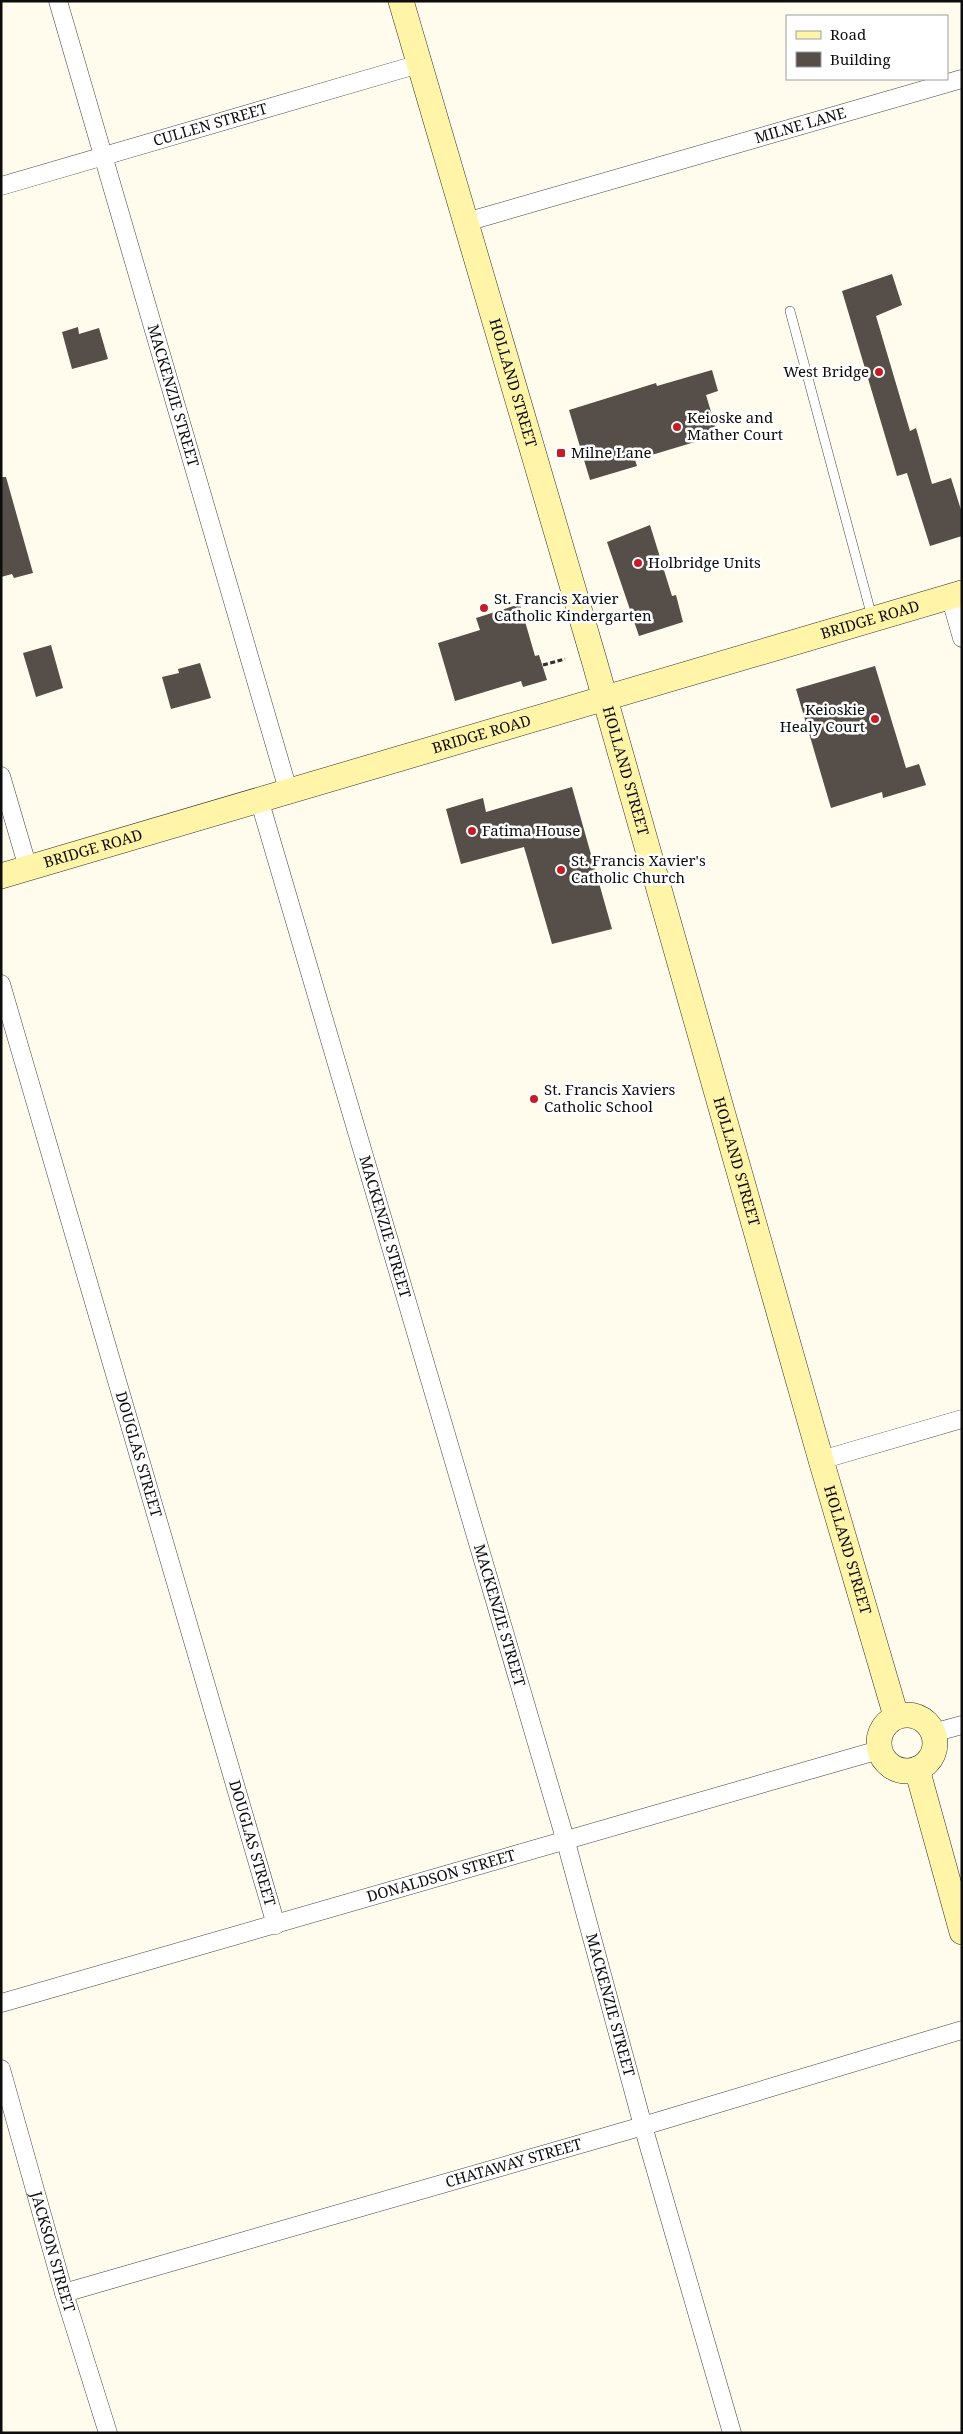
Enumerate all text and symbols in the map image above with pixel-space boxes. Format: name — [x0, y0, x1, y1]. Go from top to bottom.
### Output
legend — [786, 15, 948, 80]
text: Road — [830, 24, 866, 44]
text: Building — [830, 49, 891, 69]
street label: CULLEN STREET — [150, 98, 270, 150]
street label: MILNE LANE — [752, 102, 848, 147]
street label: HOLLAND STREET — [485, 316, 542, 450]
street label: MACKENZIE STREET — [144, 322, 204, 469]
place label: West Bridge — [783, 361, 869, 381]
marker: West Bridge — [873, 366, 885, 378]
place label: Keioske and Mather Court — [687, 407, 783, 444]
marker: Keioske and Mather Court — [671, 421, 683, 433]
place label: Milne Lane — [571, 442, 652, 462]
marker: Milne Lane — [555, 447, 567, 459]
place label: Holbridge Units — [648, 552, 761, 572]
marker: Holbridge Units — [632, 557, 644, 569]
place label: St. Francis Xavier Catholic Kindergarten — [494, 588, 652, 625]
street label: BRIDGE ROAD — [818, 595, 922, 643]
marker: St. Francis Xavier Catholic Kindergarten — [478, 602, 490, 614]
place label: Keioskie Healy Court — [780, 699, 865, 736]
street label: HOLLAND STREET — [599, 704, 654, 838]
street label: BRIDGE ROAD — [430, 709, 533, 758]
marker: Keioskie Healy Court — [869, 713, 881, 725]
place label: Fatima House — [482, 820, 580, 840]
street label: BRIDGE ROAD — [41, 824, 145, 872]
marker: Fatima House — [466, 825, 478, 837]
place label: St. Francis Xavier's Catholic Church — [571, 850, 706, 887]
marker: St. Francis Xavier's Catholic Church — [555, 864, 567, 876]
place label: St. Francis Xaviers Catholic School — [544, 1079, 676, 1116]
marker: St. Francis Xaviers Catholic School — [528, 1093, 540, 1105]
street label: HOLLAND STREET — [709, 1094, 765, 1228]
street label: MACKENZIE STREET — [355, 1153, 416, 1300]
street label: DOUGLAS STREET — [112, 1389, 167, 1519]
street label: HOLLAND STREET — [820, 1483, 877, 1617]
street label: MACKENZIE STREET — [470, 1542, 531, 1689]
street label: DOUGLAS STREET — [225, 1777, 281, 1908]
street label: DONALDSON STREET — [364, 1844, 518, 1906]
street label: MACKENZIE STREET — [582, 1931, 640, 2078]
street label: CHATAWAY STREET — [443, 2133, 584, 2191]
street label: JACKSON STREET — [27, 2188, 80, 2315]

